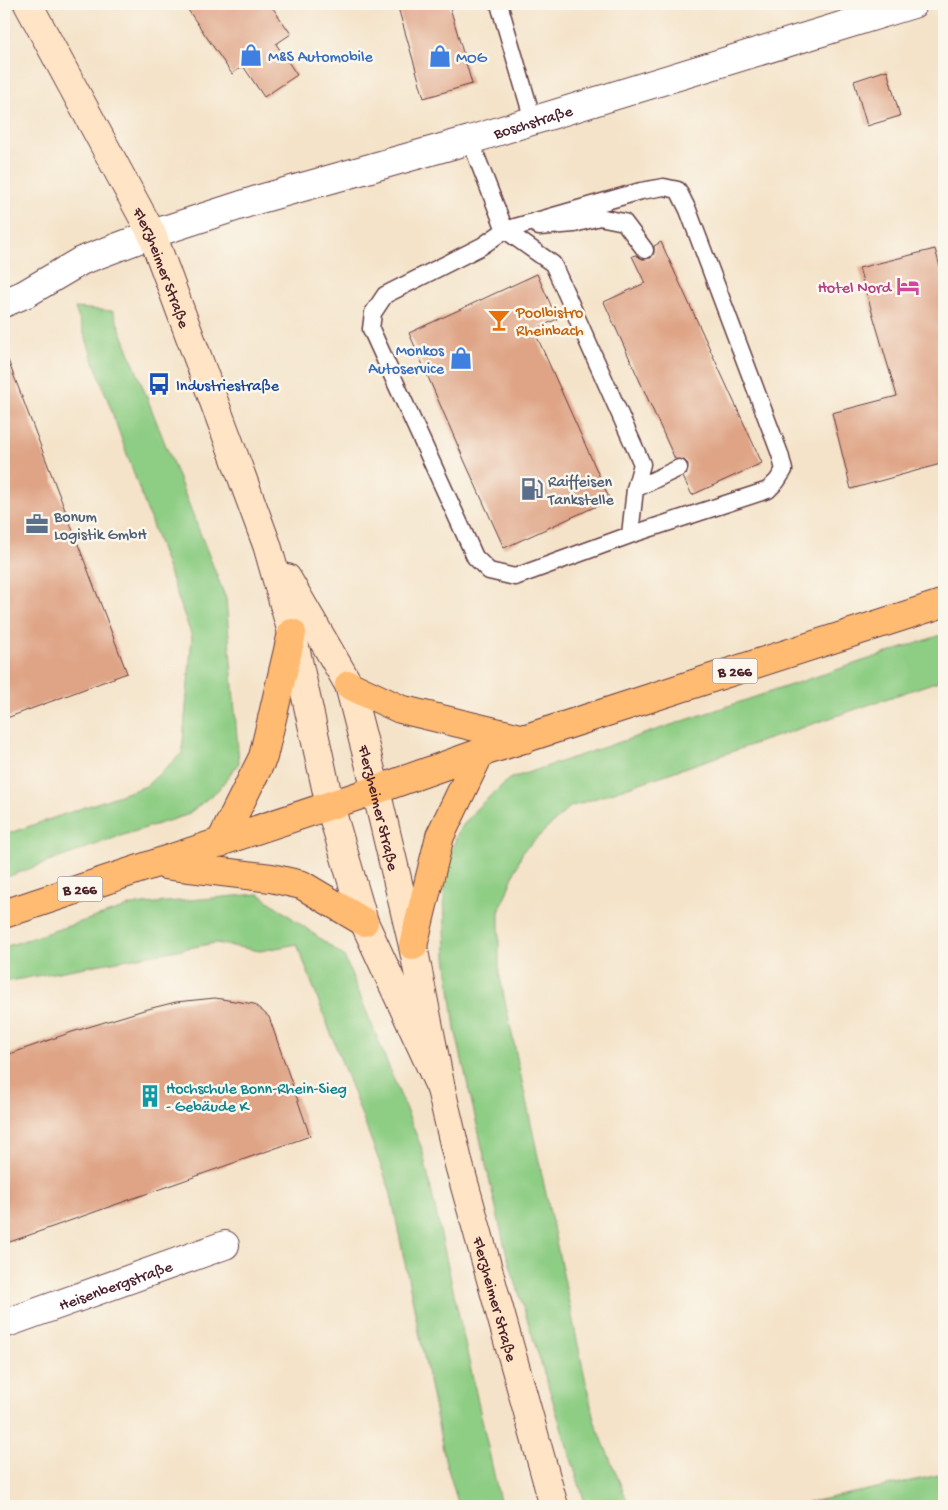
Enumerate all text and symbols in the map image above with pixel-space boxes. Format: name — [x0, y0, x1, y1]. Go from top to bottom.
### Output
shop icon: M&S Automobile — [238, 42, 264, 68]
shop icon: MOG — [427, 43, 453, 69]
place label: M&S Automobile — [268, 49, 374, 68]
place label: MOG — [456, 50, 488, 69]
street label: Boschstraße — [491, 103, 576, 145]
street label: Flerzheimer Straße — [126, 204, 192, 332]
hotel icon: Hotel Nord — [895, 273, 921, 299]
place label: Hotel Nord — [818, 280, 893, 299]
place label: Poolbistro Rheinbach — [515, 305, 584, 342]
bar icon: Poolbistro Rheinbach — [486, 307, 512, 333]
place label: Monkos Autoservice — [368, 343, 445, 380]
shop icon: Monkos Autoservice — [448, 345, 474, 371]
bus stop icon: Industriestraße — [146, 371, 172, 397]
place label: Industriestraße — [176, 378, 280, 397]
place label: Raiffeisen Tankstelle — [547, 474, 615, 511]
fuel station icon: Raiffeisen Tankstelle — [519, 476, 545, 502]
place label: Bonum Logistik GmbH — [53, 509, 147, 546]
office icon: Bonum Logistik GmbH — [24, 511, 50, 537]
road number: B 266 — [712, 658, 758, 684]
street label: Flerzheimer Straße — [352, 743, 401, 874]
road number: B 266 — [58, 876, 102, 902]
place label: Hochschule Bonn-Rhein-Sieg - Gebäude K — [166, 1081, 347, 1118]
building icon: Hochschule Bonn-Rhein-Sieg - Gebäude K — [137, 1083, 163, 1109]
street label: Flerzheimer Straße — [466, 1234, 519, 1365]
street label: Heisenbergstraße — [57, 1258, 176, 1317]

